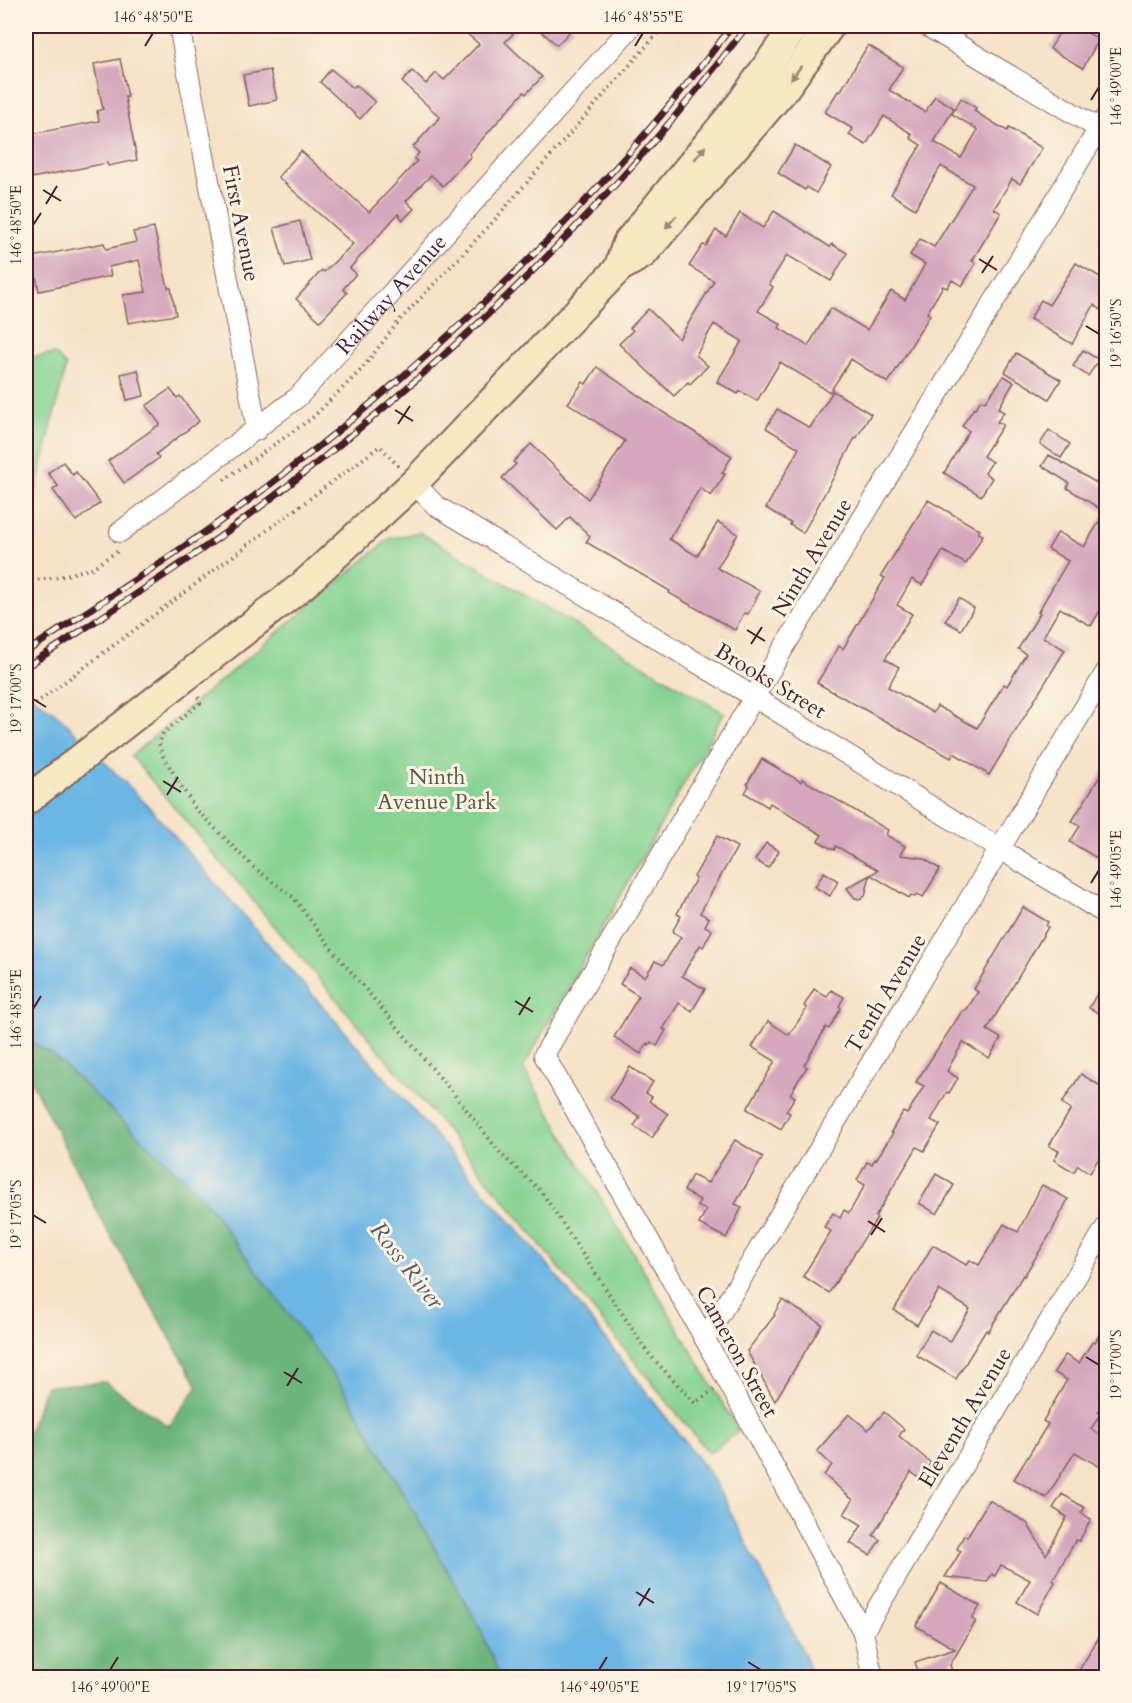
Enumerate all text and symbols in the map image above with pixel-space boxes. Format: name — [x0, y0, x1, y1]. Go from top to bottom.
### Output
text: 146°48'50"E — [113, 7, 193, 27]
text: 146°48'55"E — [603, 7, 683, 27]
text: 146°49'00"E — [1106, 47, 1126, 127]
one-way arrow — [790, 65, 802, 80]
one-way arrow — [694, 145, 707, 161]
street label: First Avenue — [215, 162, 267, 284]
text: 146°48'50"E — [6, 185, 26, 265]
one-way arrow — [665, 214, 678, 229]
street label: Railway Avenue — [329, 228, 454, 361]
text: 19°16'50"S — [1106, 299, 1126, 369]
street label: Ninth Avenue — [765, 492, 859, 623]
street label: Brooks Street — [709, 636, 832, 726]
text: 19°17'00"S — [6, 664, 26, 734]
park label: Ninth Avenue Park — [377, 762, 497, 817]
text: 146°49'05"E — [1106, 830, 1126, 910]
street label: Tenth Avenue — [838, 928, 933, 1059]
text: 146°48'55"E — [6, 969, 26, 1049]
text: 19°17'05"S — [6, 1180, 26, 1250]
water label: Ross River — [362, 1215, 452, 1317]
street label: Cameron Street — [689, 1280, 786, 1423]
text: 19°17'00"S — [1106, 1330, 1126, 1400]
street label: Eleventh Avenue — [911, 1342, 1019, 1493]
text: 146°49'00"E — [70, 1677, 150, 1697]
text: 146°49'05"E — [559, 1677, 639, 1697]
text: 19°17'05"S — [726, 1677, 796, 1697]

